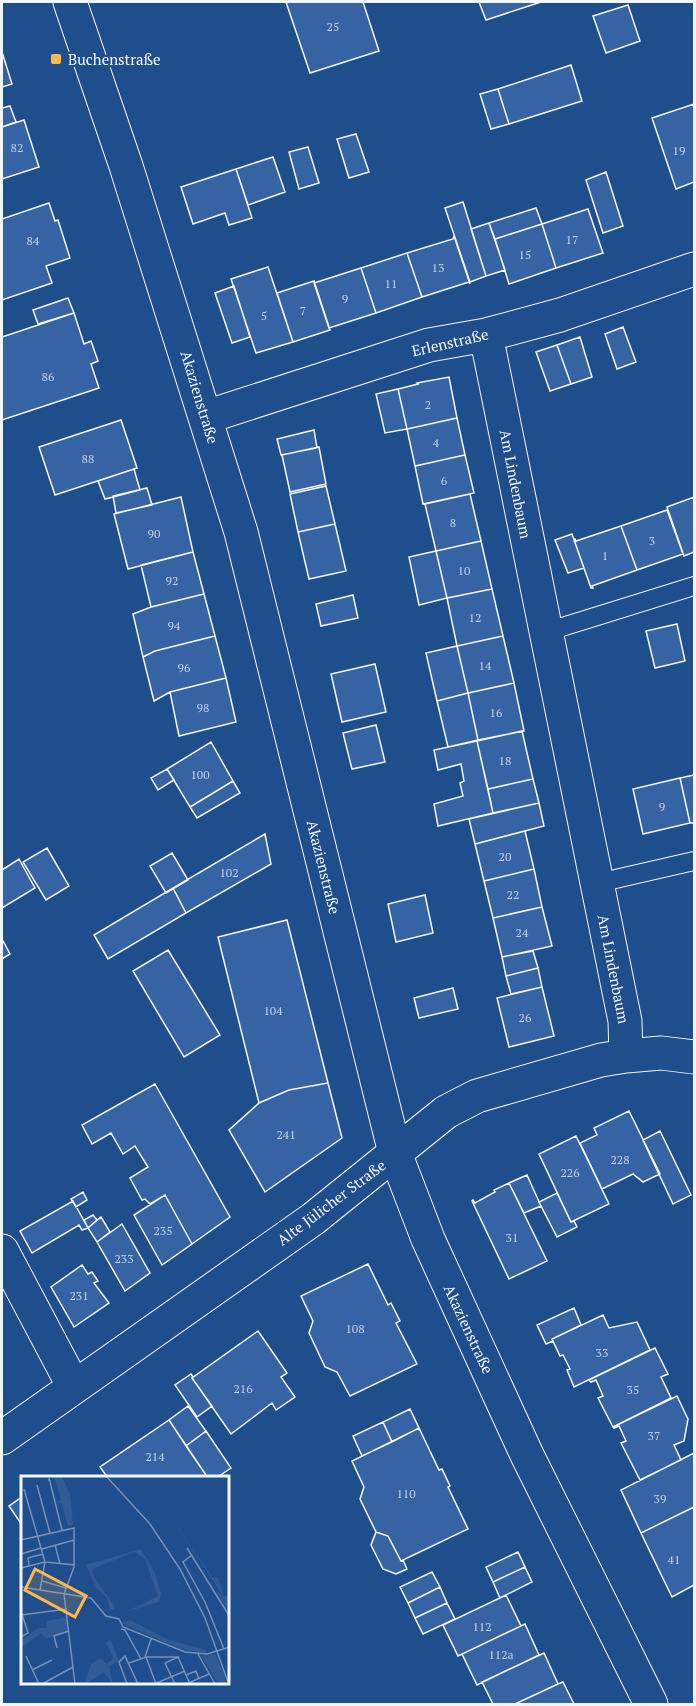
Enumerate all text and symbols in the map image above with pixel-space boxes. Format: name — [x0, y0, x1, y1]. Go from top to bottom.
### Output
house number: 25 — [327, 19, 339, 34]
place label: Buchenstraße — [68, 49, 161, 69]
marker: Buchenstraße — [49, 52, 63, 66]
house number: 82 — [11, 140, 23, 155]
house number: 19 — [673, 143, 685, 158]
house number: 17 — [566, 232, 578, 247]
house number: 84 — [27, 233, 40, 248]
house number: 15 — [519, 247, 531, 262]
house number: 13 — [432, 260, 444, 275]
house number: 11 — [385, 276, 397, 291]
house number: 9 — [342, 291, 348, 306]
house number: 7 — [300, 303, 306, 318]
house number: 5 — [261, 308, 267, 323]
street label: Erlenstraße — [410, 323, 490, 361]
street label: Akazienstraße — [176, 348, 224, 446]
house number: 86 — [42, 369, 55, 384]
house number: 2 — [425, 397, 431, 412]
street label: Am Lindenbaum — [496, 428, 536, 540]
house number: 4 — [433, 435, 440, 450]
house number: 88 — [82, 451, 94, 466]
house number: 6 — [441, 473, 448, 488]
house number: 8 — [450, 515, 456, 530]
house number: 90 — [148, 526, 160, 541]
house number: 3 — [649, 533, 655, 548]
house number: 1 — [602, 548, 608, 563]
house number: 10 — [458, 563, 470, 578]
house number: 92 — [166, 573, 178, 588]
house number: 12 — [469, 610, 481, 625]
house number: 94 — [168, 618, 181, 633]
house number: 14 — [479, 658, 492, 673]
house number: 96 — [178, 660, 191, 675]
house number: 98 — [197, 700, 209, 715]
house number: 16 — [490, 705, 503, 720]
house number: 18 — [499, 753, 511, 768]
house number: 100 — [190, 767, 210, 782]
house number: 9 — [659, 799, 665, 814]
street label: Akazienstraße — [303, 818, 345, 916]
house number: 20 — [499, 849, 511, 864]
house number: 102 — [219, 865, 239, 880]
house number: 22 — [507, 887, 519, 902]
street label: Am Lindenbaum — [594, 913, 634, 1025]
house number: 24 — [516, 925, 529, 940]
house number: 104 — [263, 1003, 283, 1018]
house number: 26 — [519, 1010, 532, 1025]
house number: 241 — [276, 1127, 296, 1142]
house number: 228 — [610, 1152, 630, 1167]
street label: Alte Jülicher Straße — [273, 1155, 389, 1249]
house number: 226 — [560, 1165, 580, 1180]
house number: 235 — [153, 1223, 173, 1238]
house number: 31 — [506, 1230, 518, 1245]
house number: 233 — [114, 1251, 134, 1266]
street label: Akazienstraße — [440, 1281, 498, 1377]
house number: 231 — [69, 1288, 89, 1303]
house number: 108 — [345, 1321, 365, 1336]
house number: 33 — [596, 1345, 608, 1360]
house number: 216 — [233, 1381, 253, 1396]
house number: 35 — [627, 1382, 639, 1397]
house number: 37 — [648, 1428, 660, 1443]
house number: 214 — [145, 1449, 165, 1464]
inset map — [21, 1476, 230, 1685]
house number: 110 — [396, 1486, 416, 1501]
house number: 39 — [654, 1491, 666, 1506]
house number: 41 — [668, 1552, 680, 1567]
house number: 112 — [472, 1619, 492, 1634]
house number: 112a — [488, 1647, 514, 1662]

